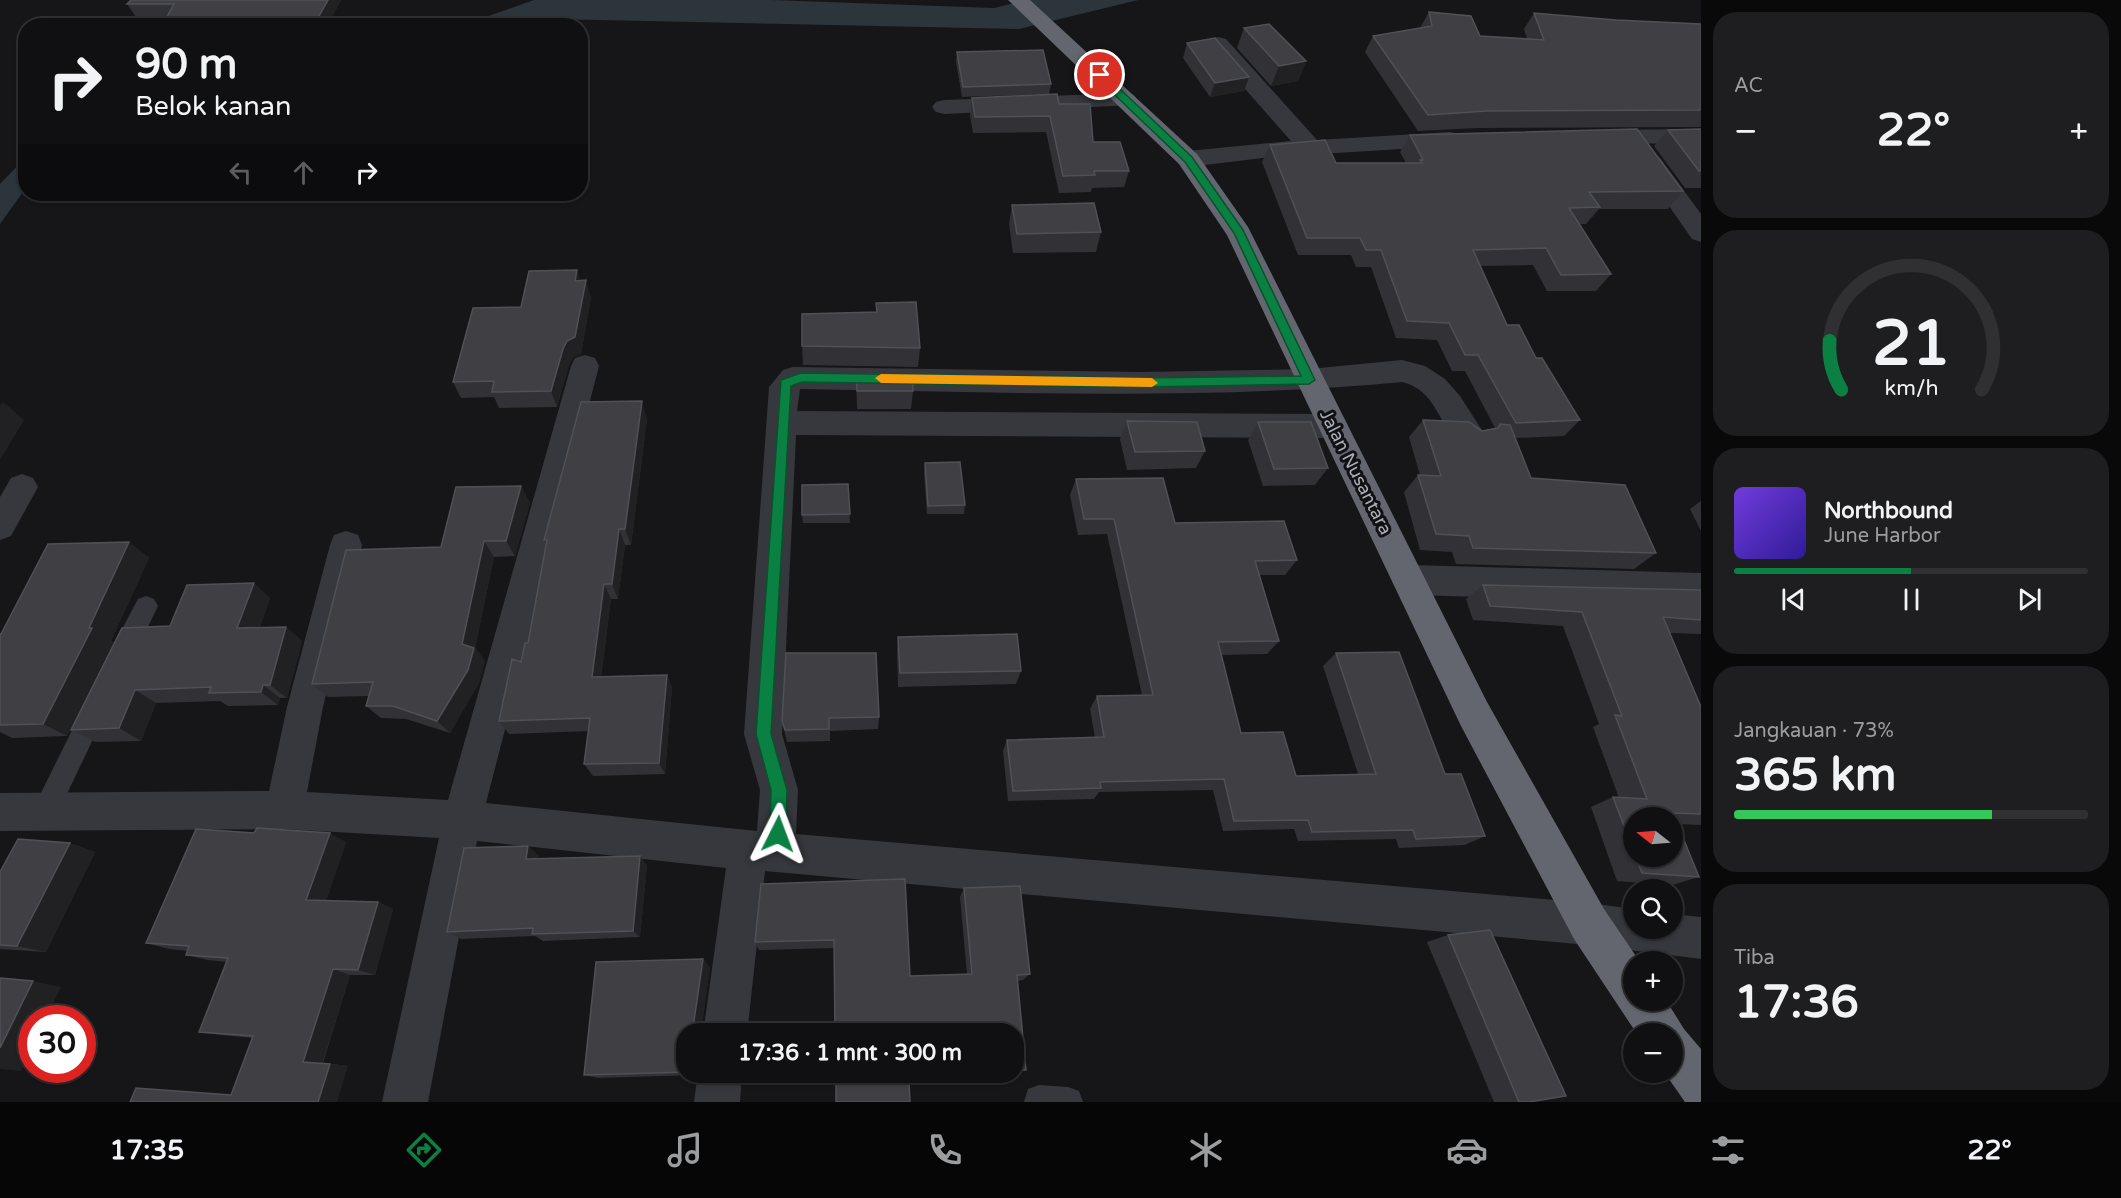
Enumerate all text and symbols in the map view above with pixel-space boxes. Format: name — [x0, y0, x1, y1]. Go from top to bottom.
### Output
text: 90 m — [135, 39, 237, 90]
icon: right — [36, 42, 114, 120]
pin — [1074, 49, 1125, 100]
icon: arrive — [1083, 58, 1116, 91]
text: AC — [1734, 74, 1763, 98]
text: Belok kanan — [135, 90, 291, 123]
text: 22° — [1877, 104, 1950, 158]
text: − — [1734, 112, 1758, 151]
text: + — [2069, 112, 2088, 151]
icon: left — [224, 156, 257, 189]
icon: ahead — [287, 156, 320, 189]
icon: right — [350, 156, 383, 189]
text: 21 — [1872, 307, 1950, 382]
text: km/h — [1884, 375, 1938, 401]
street label: Jalan Nusantara — [1315, 406, 1397, 538]
text: Northbound — [1824, 498, 1953, 524]
text: June Harbor — [1824, 524, 1941, 548]
icon: previous — [1777, 583, 1810, 616]
icon: pause — [1895, 583, 1928, 616]
icon: next — [2013, 583, 2046, 616]
text: Jangkauan · 73% — [1734, 719, 1894, 743]
text: 365 km — [1734, 749, 1896, 803]
position arrow — [746, 802, 810, 866]
north arrow — [1623, 807, 1683, 867]
map controls — [1623, 807, 1683, 1083]
button: search — [1623, 879, 1683, 939]
text: Tiba — [1734, 946, 1775, 970]
button: + — [1623, 951, 1683, 1011]
text: 17:36 — [1734, 976, 1859, 1030]
speed limit sign: 30 — [18, 1005, 96, 1083]
button: − — [1623, 1023, 1683, 1083]
text: 17:36 · 1 mnt · 300 m — [738, 1040, 962, 1066]
icon: directions — [403, 1129, 445, 1171]
icon: music — [664, 1129, 706, 1171]
icon: phone — [924, 1129, 966, 1171]
icon: climate — [1185, 1129, 1227, 1171]
icon: car — [1446, 1129, 1488, 1171]
icon: filters — [1707, 1129, 1749, 1171]
text: 17:35 — [109, 1134, 184, 1167]
text: 22° — [1967, 1134, 2012, 1167]

